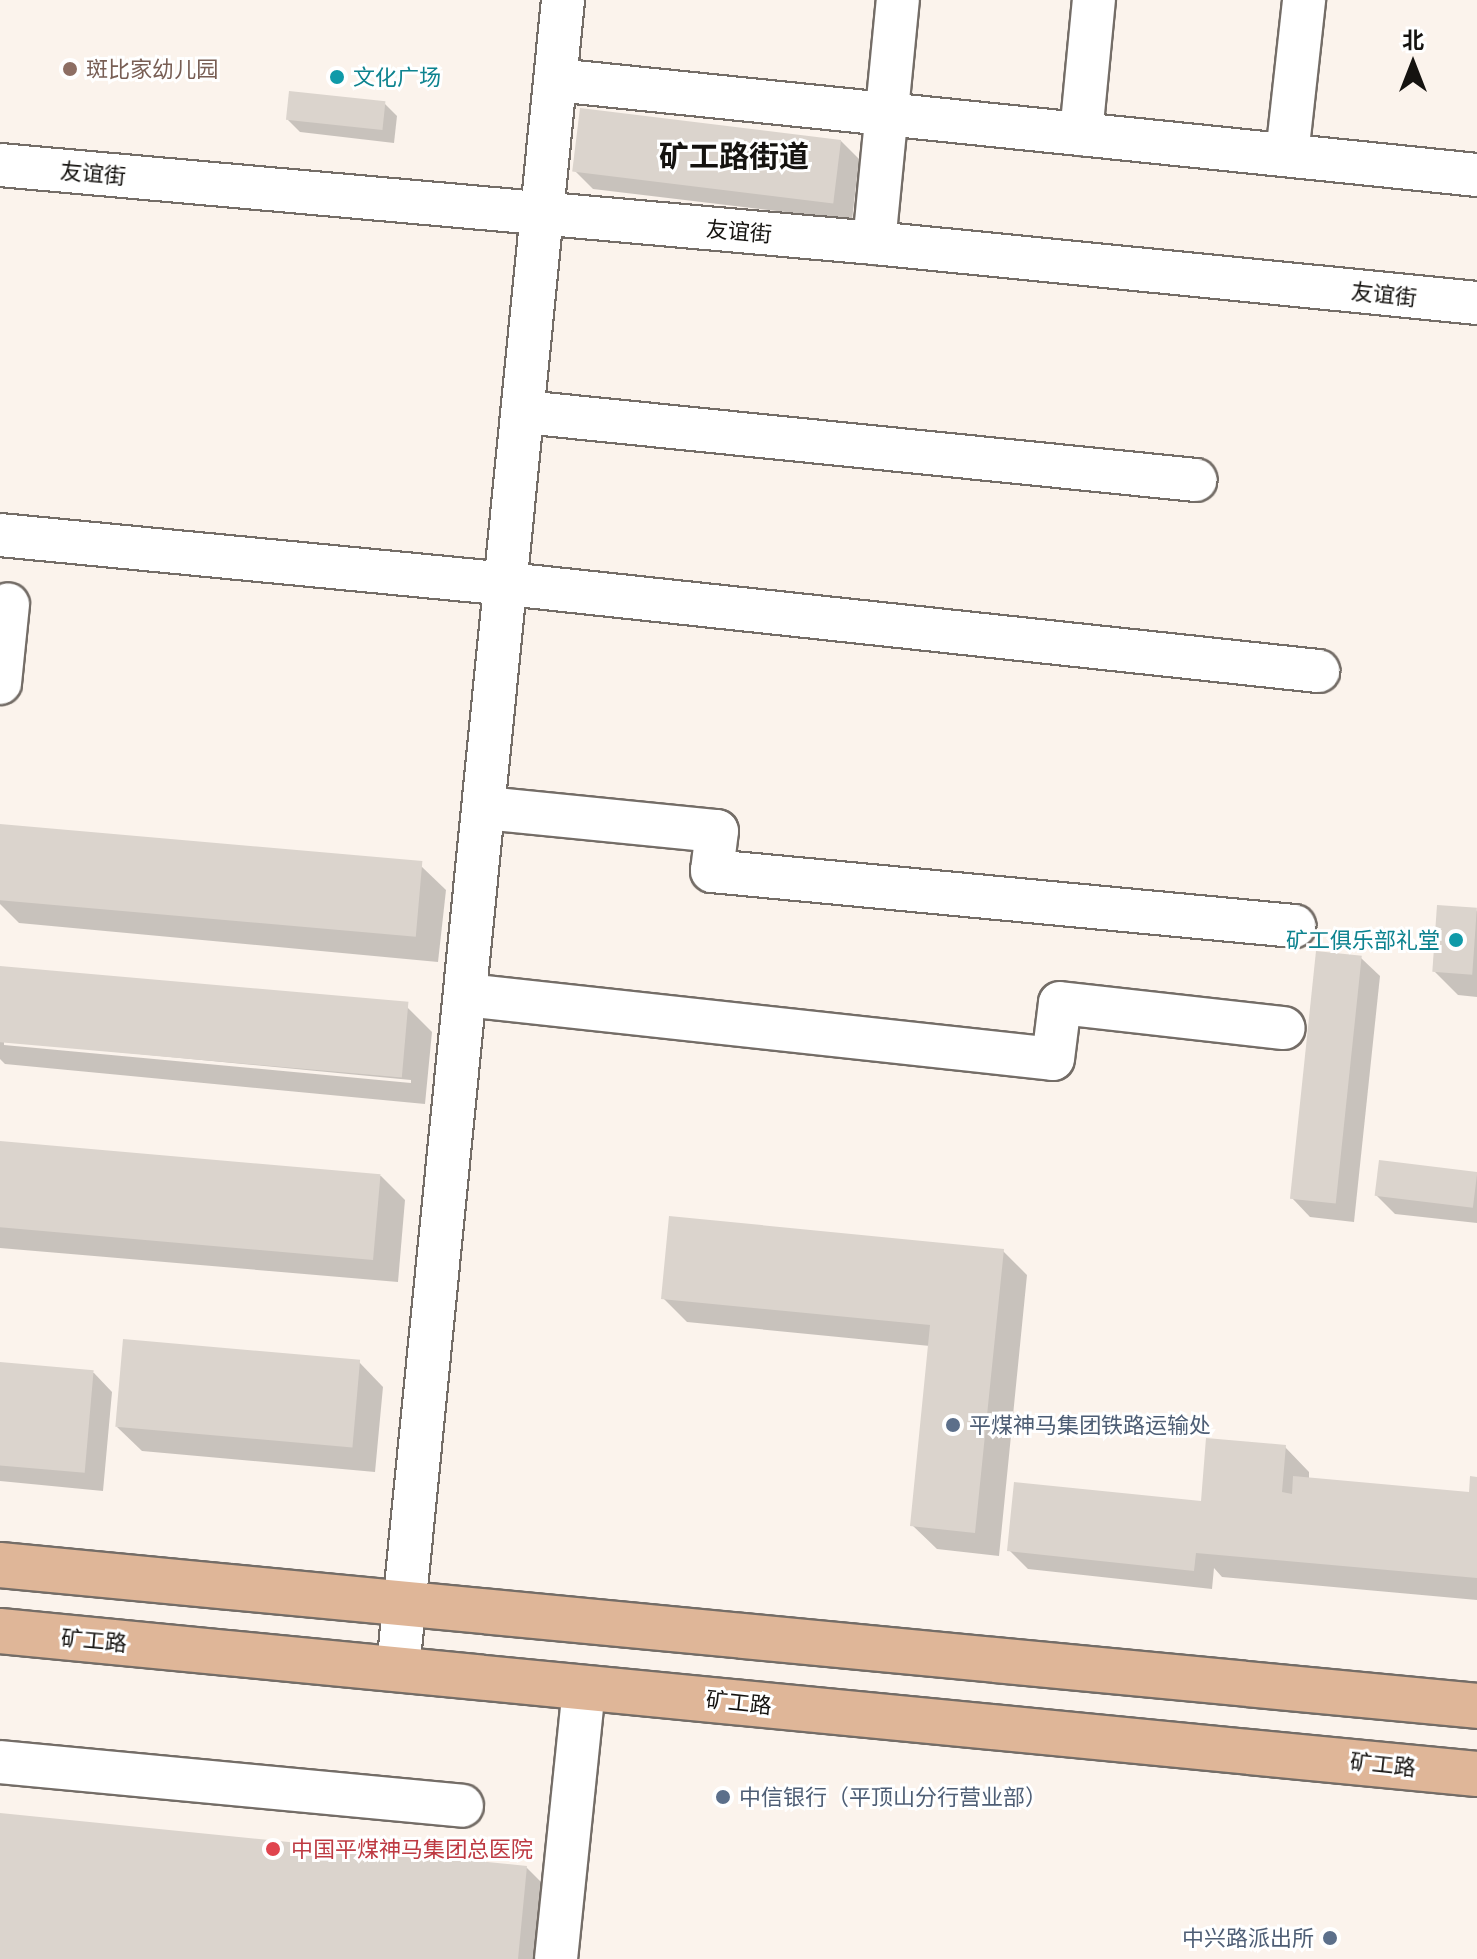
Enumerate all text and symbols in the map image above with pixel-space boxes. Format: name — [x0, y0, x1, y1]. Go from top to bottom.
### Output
north arrow — [1373, 24, 1453, 104]
text: 北 — [1402, 26, 1424, 53]
place label: 斑比家幼儿园 — [86, 56, 218, 82]
marker: 斑比家幼儿园 — [61, 60, 79, 78]
place label: 文化广场 — [353, 64, 441, 90]
marker: 文化广场 — [328, 68, 346, 86]
district label: 矿工路街道 — [659, 138, 809, 174]
street label: 友谊街 — [59, 157, 127, 189]
street label: 友谊街 — [705, 215, 773, 247]
street label: 友谊街 — [1350, 277, 1418, 311]
place label: 矿工俱乐部礼堂 — [1286, 927, 1440, 953]
marker: 矿工俱乐部礼堂 — [1447, 931, 1465, 949]
place label: 平煤神马集团铁路运输处 — [969, 1412, 1211, 1438]
marker: 平煤神马集团铁路运输处 — [944, 1416, 962, 1434]
street label: 矿工路 — [60, 1624, 128, 1656]
street label: 矿工路 — [705, 1685, 773, 1719]
street label: 矿工路 — [1349, 1747, 1417, 1781]
place label: 中信银行（平顶山分行营业部） — [739, 1784, 1047, 1810]
marker: 中信银行（平顶山分行营业部） — [714, 1788, 732, 1806]
place label: 中国平煤神马集团总医院 — [291, 1836, 533, 1862]
marker: 中国平煤神马集团总医院 — [262, 1838, 284, 1860]
place label: 中兴路派出所 — [1182, 1925, 1314, 1951]
marker: 中兴路派出所 — [1321, 1929, 1339, 1947]

